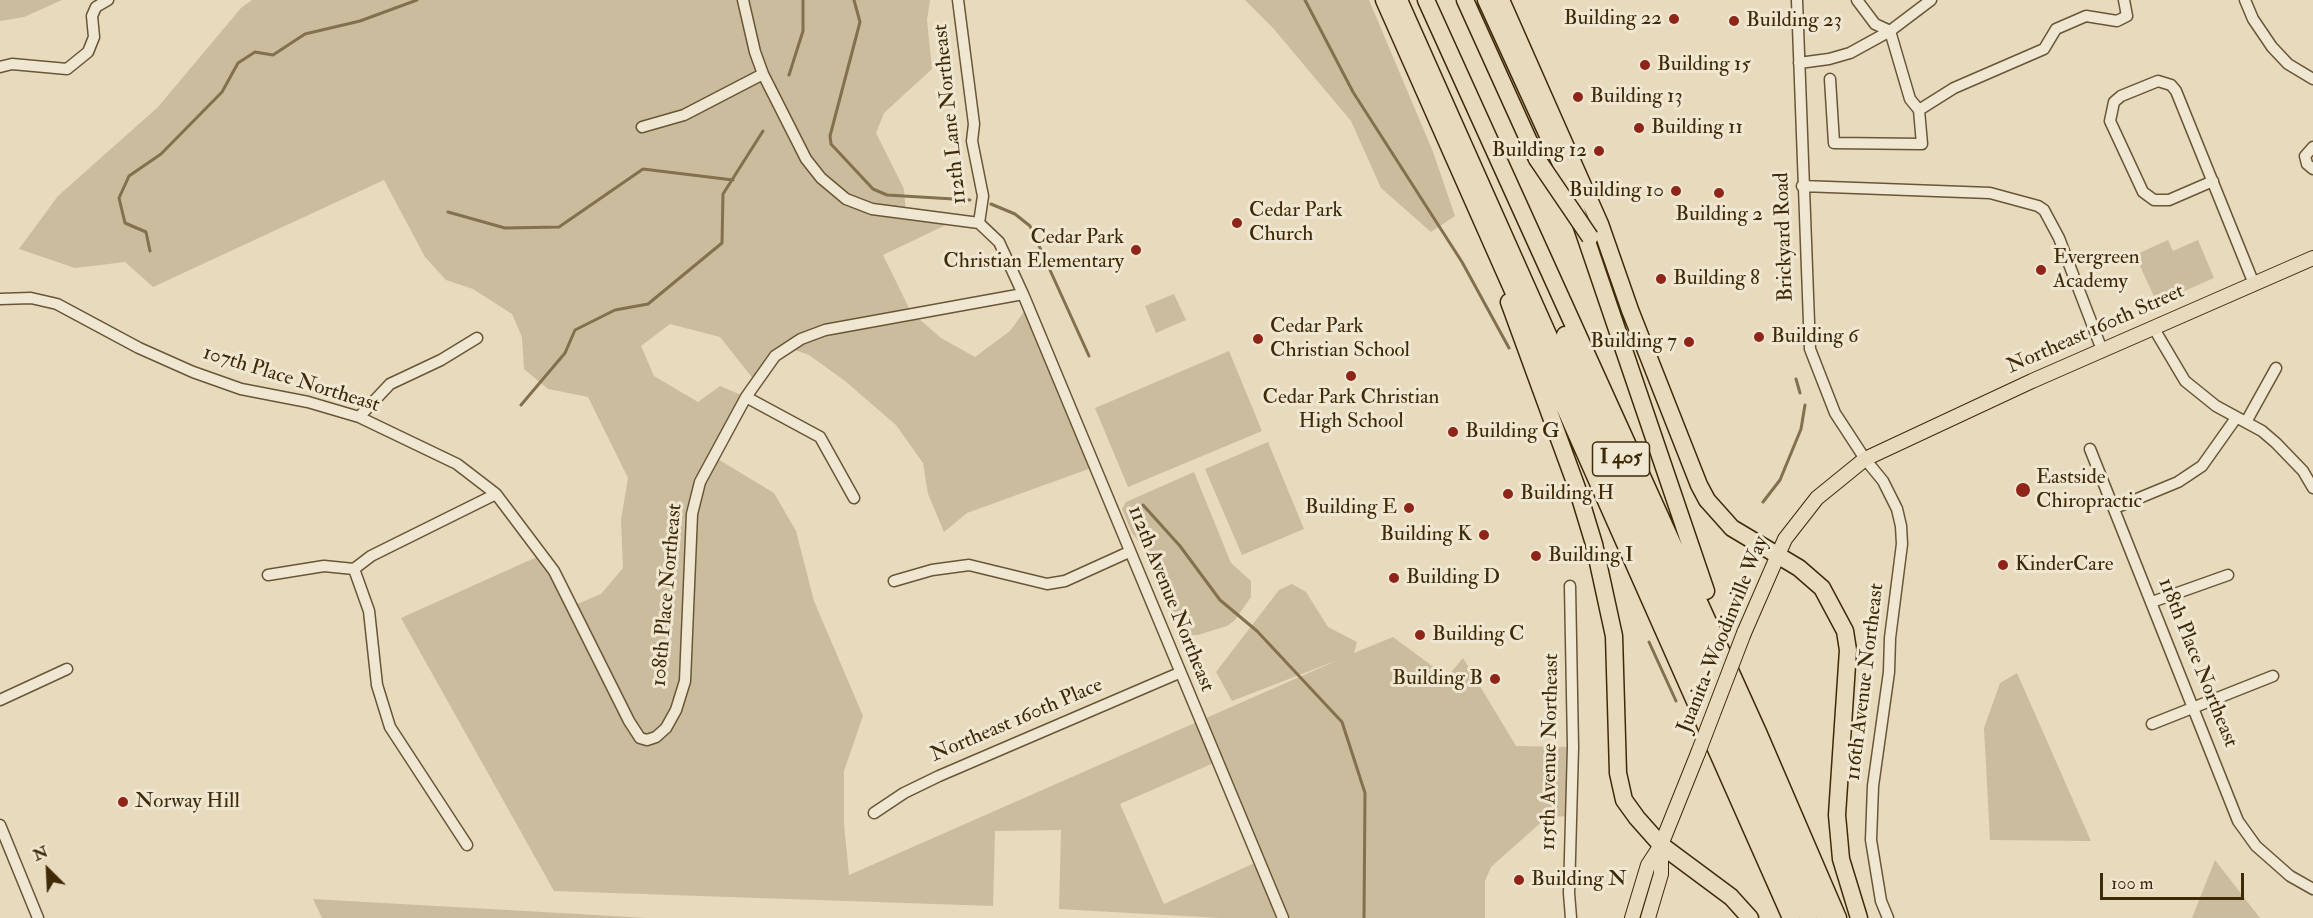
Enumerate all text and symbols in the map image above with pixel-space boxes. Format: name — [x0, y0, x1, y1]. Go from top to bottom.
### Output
place label: Building 22 — [1564, 6, 1662, 32]
place label: Building 23 — [1746, 8, 1842, 34]
marker: Building 22 — [1667, 12, 1681, 26]
marker: Building 23 — [1727, 14, 1741, 28]
street label: 112th Lane Northeast — [929, 23, 973, 205]
place label: Building 15 — [1657, 52, 1751, 78]
marker: Building 15 — [1638, 58, 1652, 72]
place label: Building 13 — [1590, 84, 1683, 110]
marker: Building 13 — [1571, 90, 1585, 104]
place label: Building 11 — [1651, 115, 1743, 141]
marker: Building 11 — [1632, 121, 1646, 135]
place label: Building 12 — [1492, 138, 1587, 164]
marker: Building 12 — [1592, 144, 1606, 158]
street label: Brickyard Road — [1770, 172, 1800, 302]
place label: Building 10 — [1569, 178, 1664, 204]
marker: Building 10 — [1669, 184, 1683, 198]
marker: Building 2 — [1712, 186, 1726, 200]
place label: Cedar Park Church — [1249, 198, 1343, 248]
place label: Building 2 — [1675, 202, 1763, 228]
marker: Cedar Park Church — [1230, 216, 1244, 230]
place label: Cedar Park Christian Elementary — [943, 225, 1124, 275]
marker: Cedar Park Christian Elementary — [1129, 243, 1143, 257]
place label: Evergreen Academy — [2053, 245, 2140, 295]
marker: Evergreen Academy — [2034, 263, 2048, 277]
place label: Building 8 — [1673, 266, 1760, 292]
marker: Building 8 — [1654, 272, 1668, 286]
street label: Northeast 160th Street — [2003, 280, 2189, 380]
place label: Cedar Park Christian School — [1270, 314, 1410, 364]
place label: Building 6 — [1771, 324, 1859, 350]
place label: Building 7 — [1590, 329, 1677, 355]
marker: Building 6 — [1752, 330, 1766, 344]
marker: Cedar Park Christian School — [1251, 332, 1265, 346]
marker: Building 7 — [1682, 335, 1696, 349]
street label: 107th Place Northeast — [200, 341, 382, 419]
marker: Cedar Park Christian High School — [1344, 369, 1358, 383]
place label: Cedar Park Christian High School — [1263, 385, 1439, 435]
place label: Building G — [1465, 419, 1560, 445]
marker: Building G — [1446, 425, 1460, 439]
road number: I 405 — [1592, 442, 1650, 476]
place label: Eastside Chiropractic — [2036, 465, 2142, 515]
place label: Building H — [1520, 481, 1614, 507]
marker: Eastside Chiropractic — [2014, 481, 2032, 499]
marker: Building H — [1501, 487, 1515, 501]
place label: Building E — [1305, 495, 1397, 521]
marker: Building E — [1402, 501, 1416, 515]
street label: 108th Place Northeast — [647, 502, 689, 688]
street label: 112th Avenue Northeast — [1121, 502, 1219, 696]
place label: Building K — [1380, 522, 1472, 548]
marker: Building K — [1477, 528, 1491, 542]
street label: Juanita-Woodinville Way — [1673, 533, 1775, 737]
place label: Building I — [1548, 543, 1633, 569]
marker: Building I — [1529, 549, 1543, 563]
place label: KinderCare — [2015, 552, 2113, 578]
marker: KinderCare — [1996, 558, 2010, 572]
place label: Building D — [1406, 565, 1500, 591]
marker: Building D — [1387, 571, 1401, 585]
street label: 118th Place Northeast — [2152, 575, 2242, 751]
street label: 116th Avenue Northeast — [1841, 582, 1891, 782]
place label: Building C — [1432, 622, 1524, 648]
marker: Building C — [1413, 628, 1427, 642]
street label: 115th Avenue Northeast — [1537, 653, 1565, 851]
place label: Building B — [1392, 666, 1483, 692]
marker: Building B — [1488, 672, 1502, 686]
street label: Northeast 160th Place — [927, 673, 1107, 769]
place label: Norway Hill — [135, 789, 240, 815]
marker: Norway Hill — [116, 795, 130, 809]
north arrow — [18, 840, 78, 900]
text: N — [30, 842, 51, 866]
scale bar — [2103, 861, 2247, 899]
place label: Building N — [1531, 867, 1627, 893]
text: 100 m — [2111, 872, 2154, 895]
marker: Building N — [1512, 873, 1526, 887]

